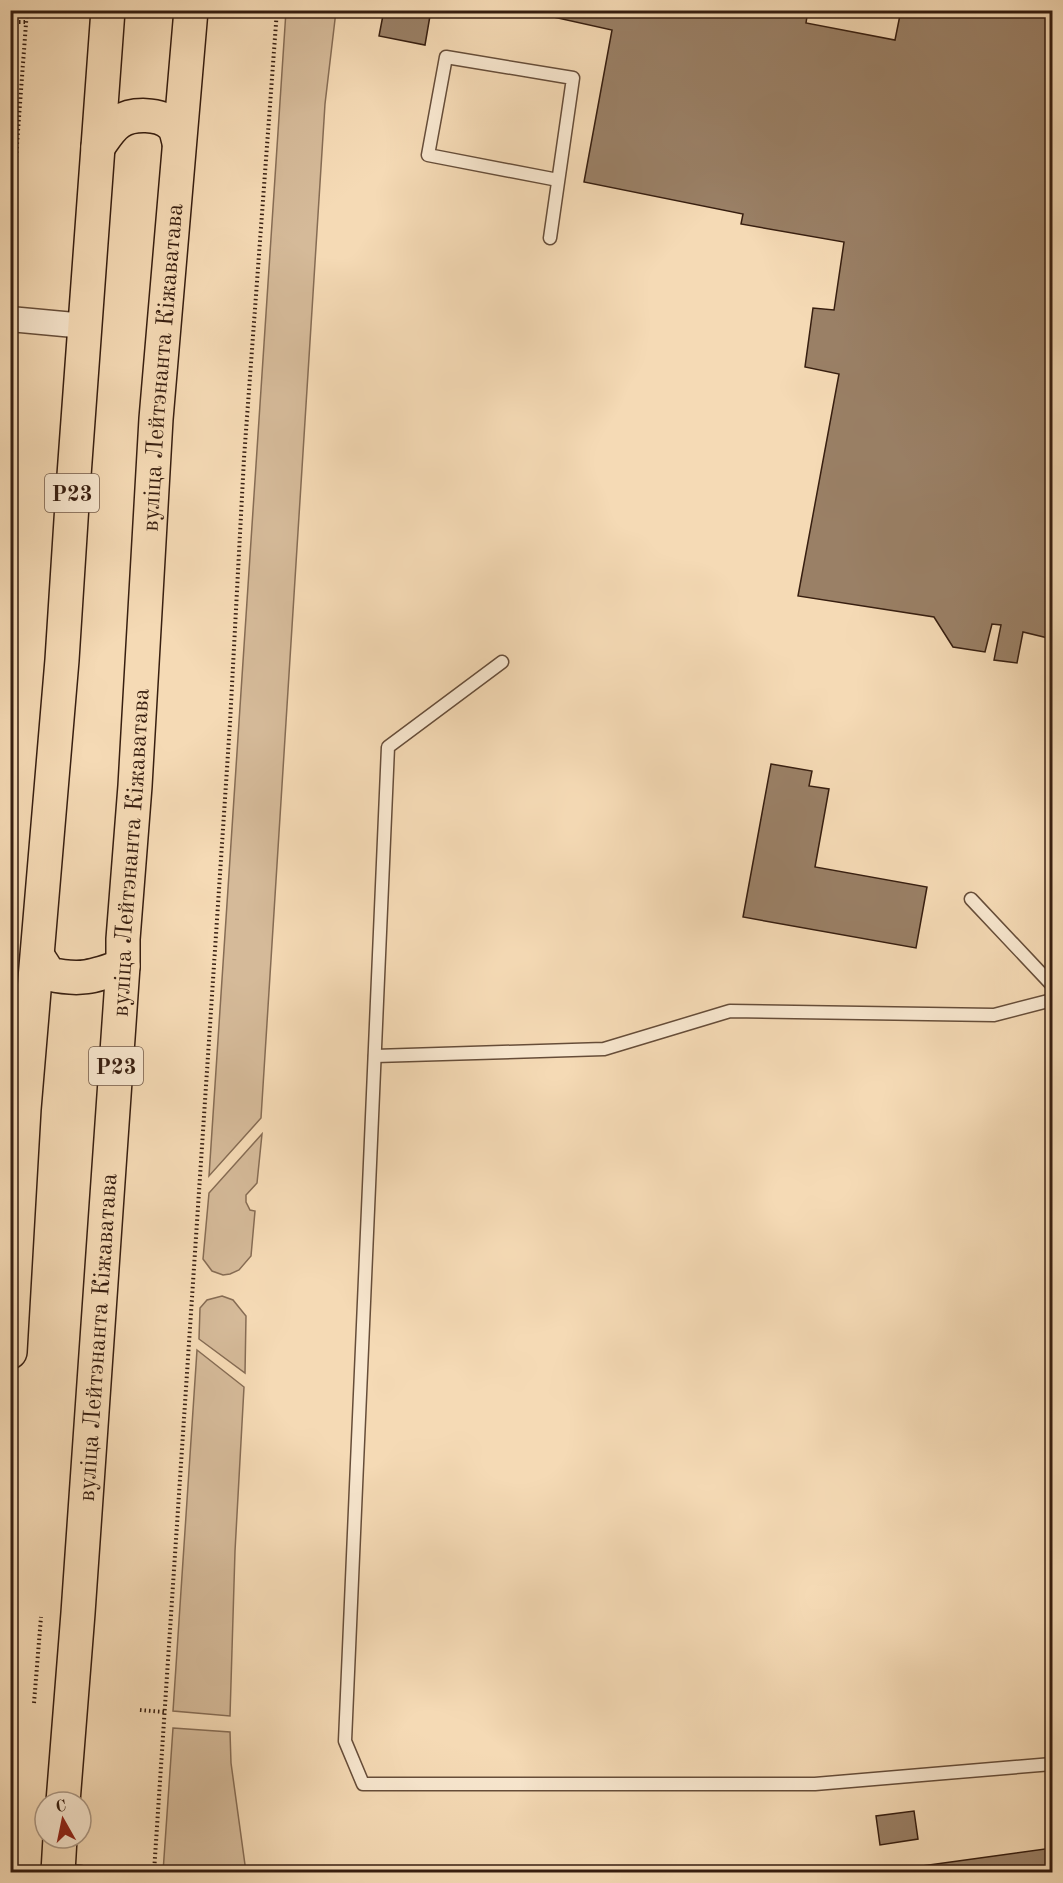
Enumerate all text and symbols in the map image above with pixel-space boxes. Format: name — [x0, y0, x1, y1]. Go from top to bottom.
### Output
street label: вуліца Лейтэнанта Кіжаватава — [140, 202, 188, 532]
road number: Р23 — [45, 474, 99, 512]
street label: вуліца Лейтэнанта Кіжаватава — [110, 688, 155, 1018]
road number: Р23 — [89, 1047, 143, 1085]
street label: вуліца Лейтэнанта Кіжаватава — [76, 1172, 123, 1502]
north arrow — [33, 1790, 93, 1850]
text: С — [54, 1798, 67, 1816]

